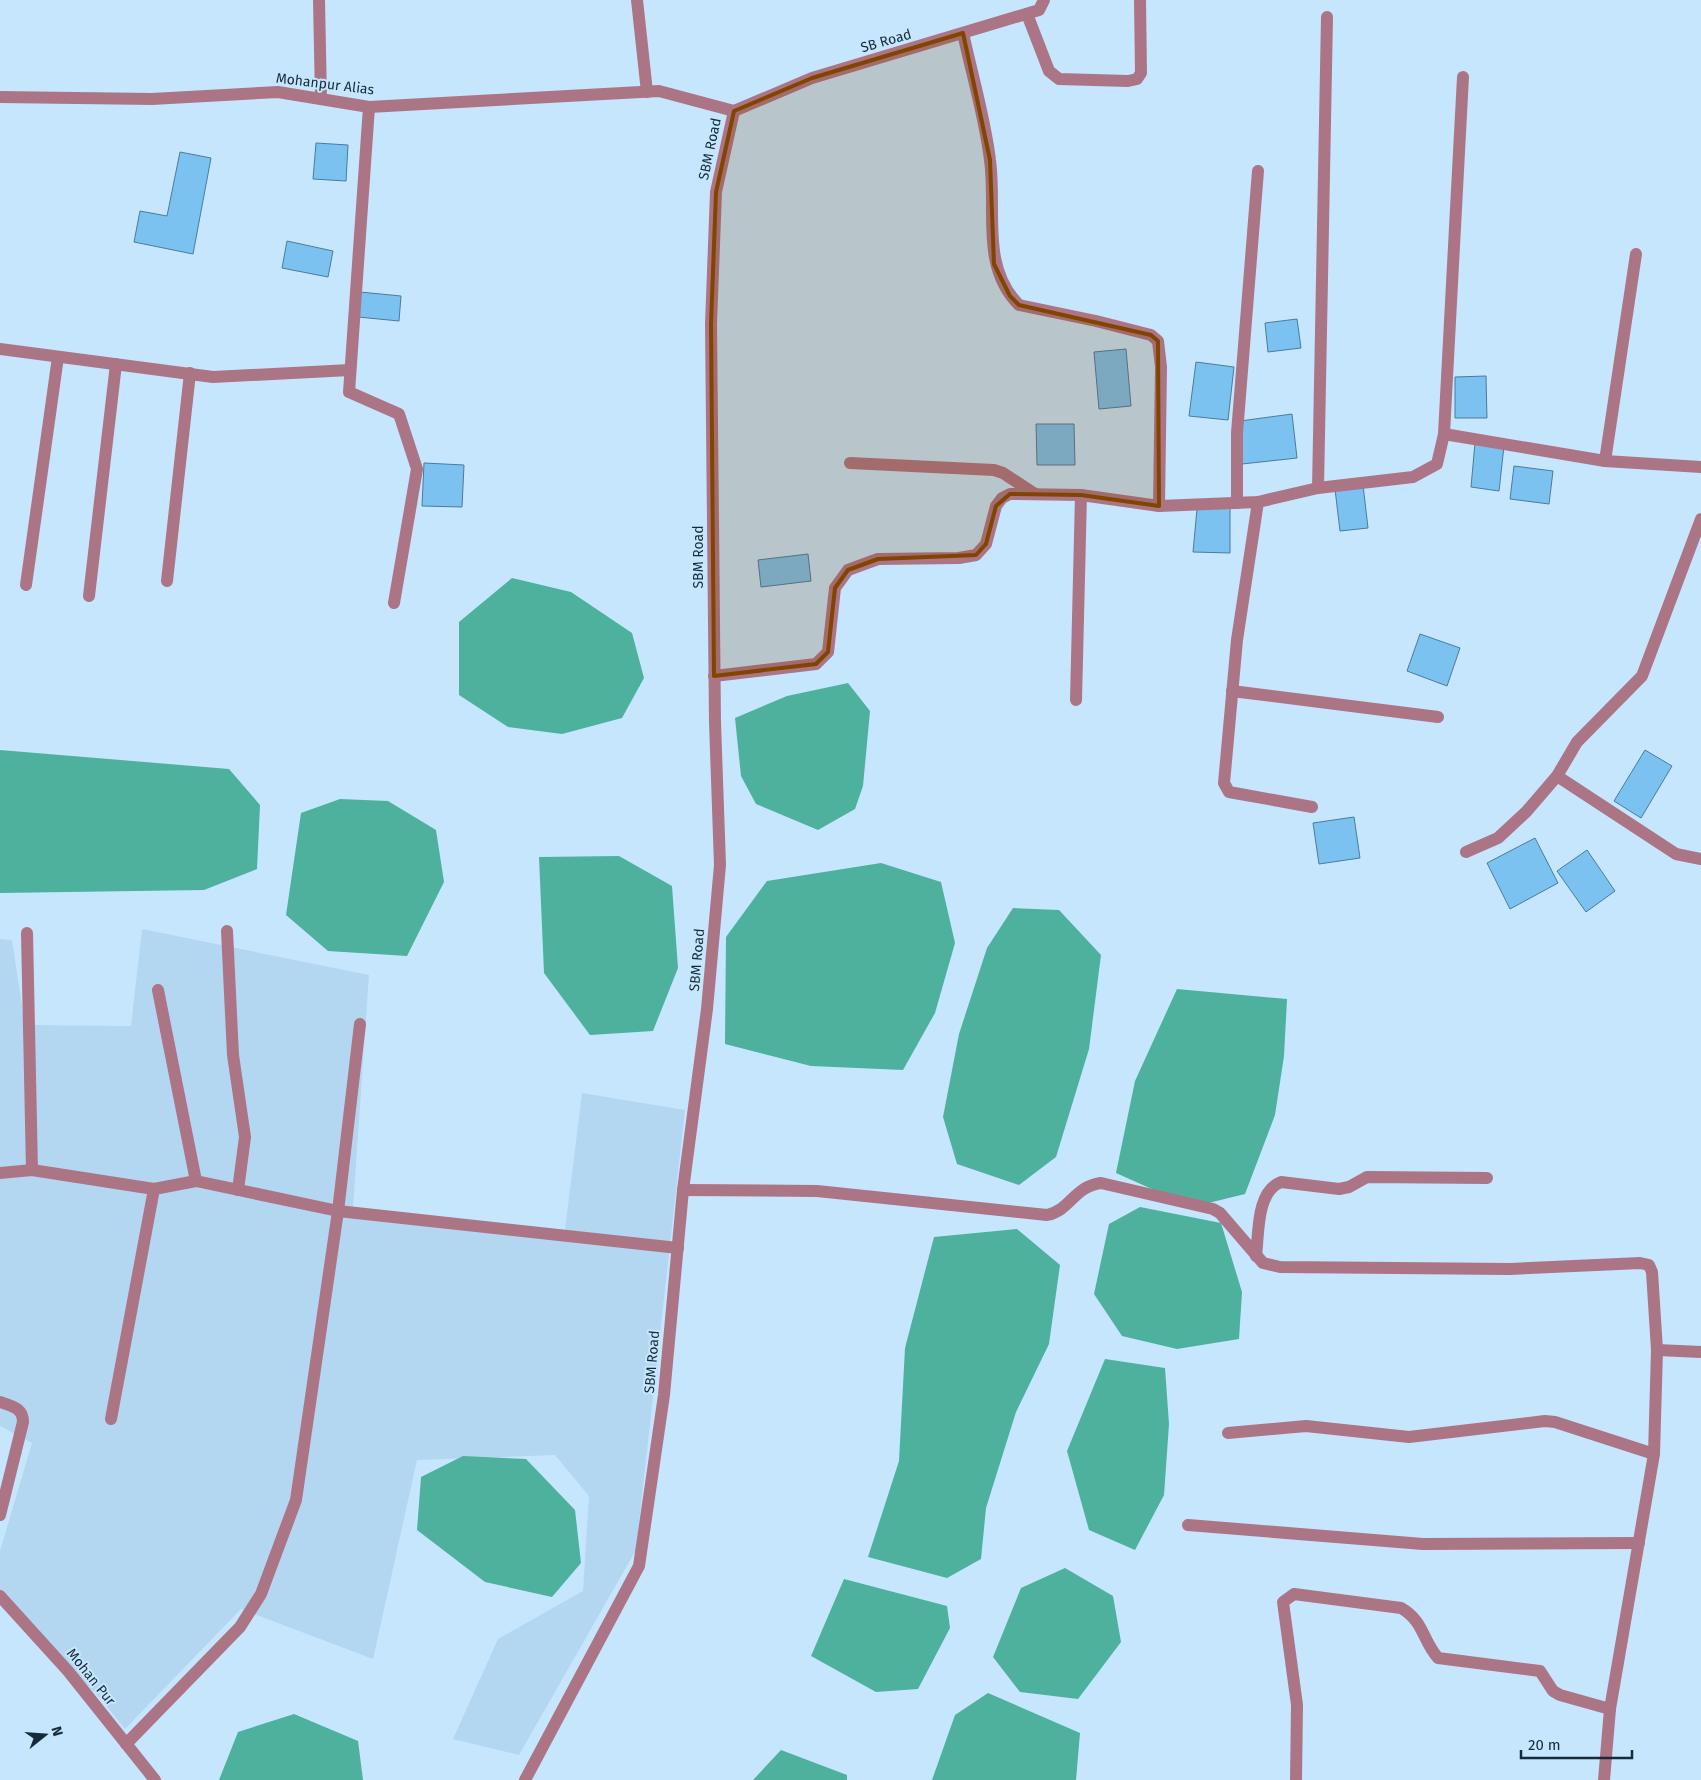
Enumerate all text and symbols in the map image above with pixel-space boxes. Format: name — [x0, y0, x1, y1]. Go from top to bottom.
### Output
street label: SB Road — [859, 26, 913, 56]
street label: Mohanpur Alias — [275, 70, 375, 99]
street label: SBM Road — [695, 116, 725, 182]
street label: SBM Road — [690, 525, 707, 589]
street label: SBM Road — [686, 928, 708, 992]
street label: SBM Road — [641, 1330, 663, 1394]
street label: Mohan Pur — [63, 1645, 119, 1709]
north arrow — [20, 1710, 70, 1760]
text: N — [47, 1724, 66, 1738]
scale bar — [1521, 1728, 1632, 1760]
text: 20 m — [1528, 1736, 1561, 1754]

